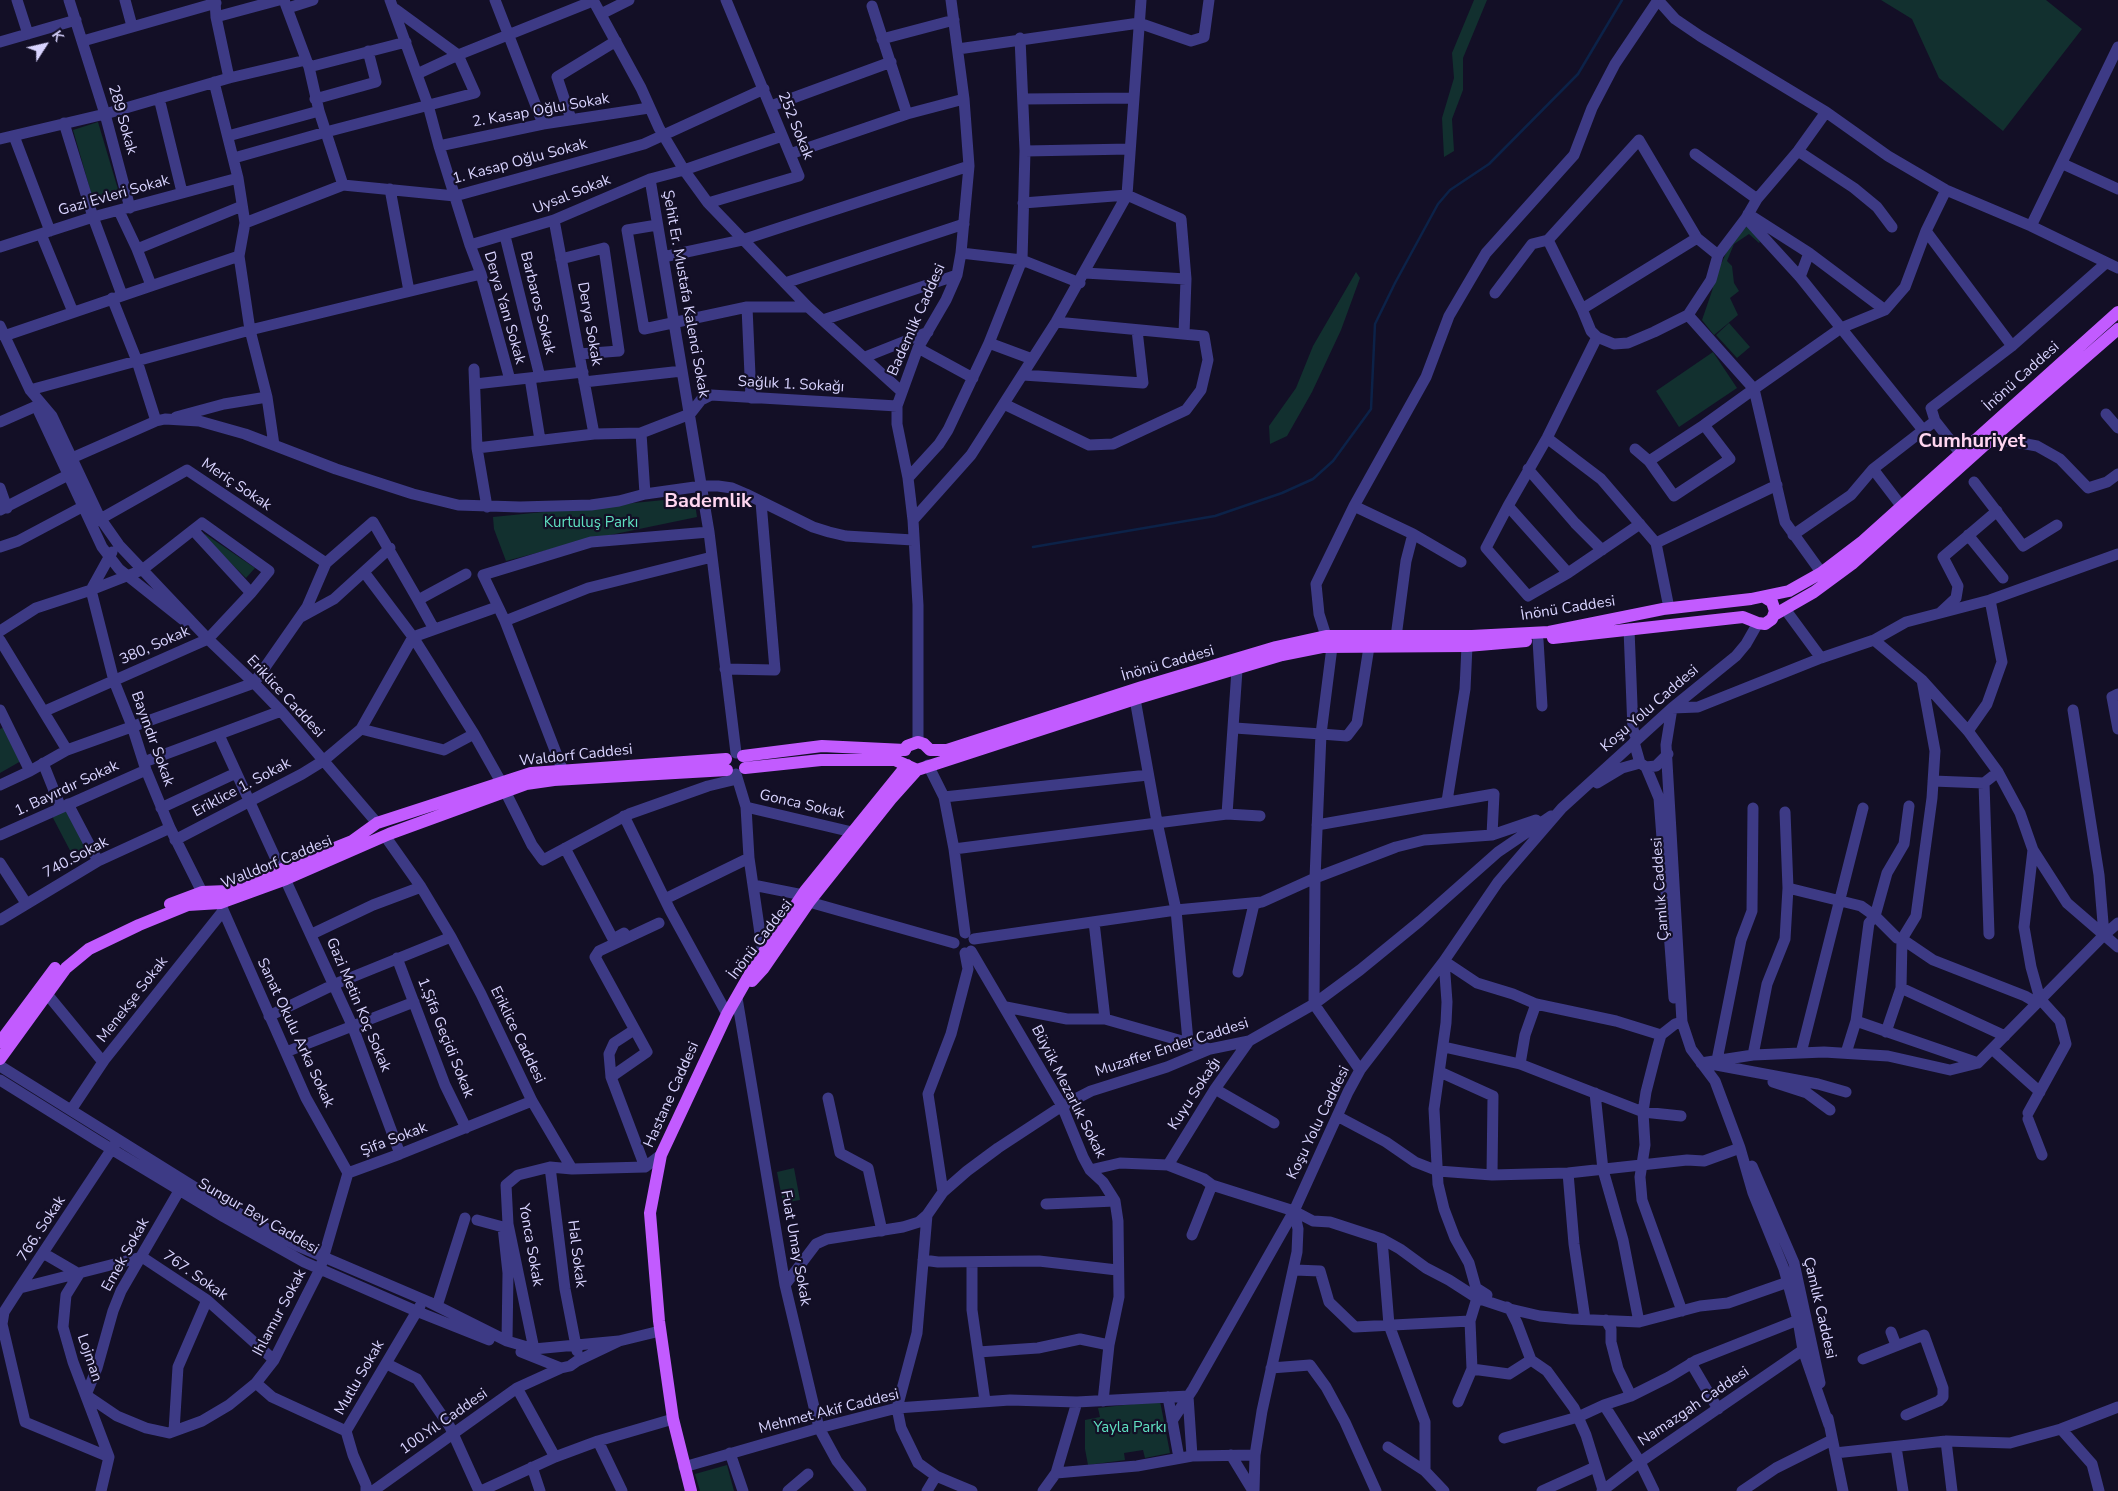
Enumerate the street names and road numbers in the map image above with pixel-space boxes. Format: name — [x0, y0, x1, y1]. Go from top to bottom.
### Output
street label: 289 Sokak — [104, 83, 140, 157]
street label: 2. Kasap Oğlu Sokak — [471, 90, 611, 132]
street label: 252 Sokak — [773, 90, 817, 162]
street label: 1. Kasap Oğlu Sokak — [451, 135, 589, 189]
street label: Uysal Sokak — [530, 171, 614, 219]
street label: Gazi Evleri Sokak — [56, 172, 172, 220]
street label: Şehit Er. Mustafa Kalenci Sokak — [658, 189, 712, 399]
street label: Derya Yanı Sokak — [479, 250, 529, 366]
street label: Barbaros Sokak — [516, 250, 558, 356]
street label: Bademlik Caddesi — [884, 261, 950, 379]
street label: Derya Sokak — [573, 281, 605, 367]
street label: İnönü Caddesi — [1981, 338, 2063, 416]
street label: Sağlık 1. Sokağı — [737, 373, 845, 397]
street label: Meriç Sokak — [197, 455, 275, 515]
street label: İnönü Caddesi — [1519, 593, 1617, 625]
street label: 380, Sokak — [117, 623, 193, 669]
street label: İnönü Caddesi — [1120, 642, 1216, 686]
street label: Eriklice Caddesi — [242, 652, 328, 742]
street label: Koşu Yolu Caddesi — [1597, 662, 1703, 756]
street label: Bayındır Sokak — [127, 689, 177, 789]
street label: Waldorf Caddesi — [519, 741, 633, 771]
street label: Eriklice 1. Sokak — [190, 755, 294, 821]
street label: 1. Bayırdır Sokak — [12, 757, 122, 821]
street label: Gonca Sokak — [758, 786, 846, 824]
street label: 740.Sokak — [40, 833, 112, 883]
street label: Walldorf Caddesi — [219, 833, 335, 893]
street label: Çamlık Caddesi — [1648, 837, 1674, 941]
street label: İnönü Caddesi — [725, 896, 797, 984]
street label: Gazi Metin Koç Sokak — [322, 935, 394, 1075]
street label: Menekşe Sokak — [94, 953, 172, 1047]
street label: Sanat Okulu Arka Sokak — [252, 955, 338, 1111]
street label: 1.Şifa Geçidi Sokak — [413, 975, 477, 1101]
street label: Eriklice Caddesi — [486, 984, 548, 1086]
street label: Muzaffer Ender Caddesi — [1093, 1015, 1251, 1081]
street label: Büyük Mezarlık Sokak — [1027, 1023, 1109, 1161]
street label: Hastane Caddesi — [641, 1039, 703, 1151]
street label: Kuyu Sokağı — [1165, 1054, 1225, 1134]
street label: Koşu Yolu Caddesi — [1284, 1063, 1354, 1183]
street label: Şifa Sokak — [358, 1119, 430, 1161]
street label: Sungur Bey Caddesi — [195, 1175, 321, 1259]
street label: Fuat Umay Sokak — [776, 1189, 814, 1307]
street label: 766. Sokak — [14, 1193, 70, 1265]
street label: Yonca Sokak — [514, 1202, 546, 1288]
street label: Emek Sokak — [98, 1215, 154, 1295]
street label: Hal Sokak — [563, 1219, 589, 1289]
street label: 767. Sokak — [159, 1247, 231, 1305]
street label: Çamlık Caddesi — [1799, 1255, 1839, 1361]
street label: Ihlamur Sokak — [250, 1267, 310, 1359]
street label: Lojman — [72, 1332, 106, 1384]
street label: Mutlu Sokak — [331, 1337, 389, 1419]
street label: Namazgah Caddesi — [1635, 1363, 1753, 1451]
street label: 100.Yıl Caddesi — [397, 1385, 491, 1459]
street label: Mehmet Akif Caddesi — [757, 1386, 901, 1438]

